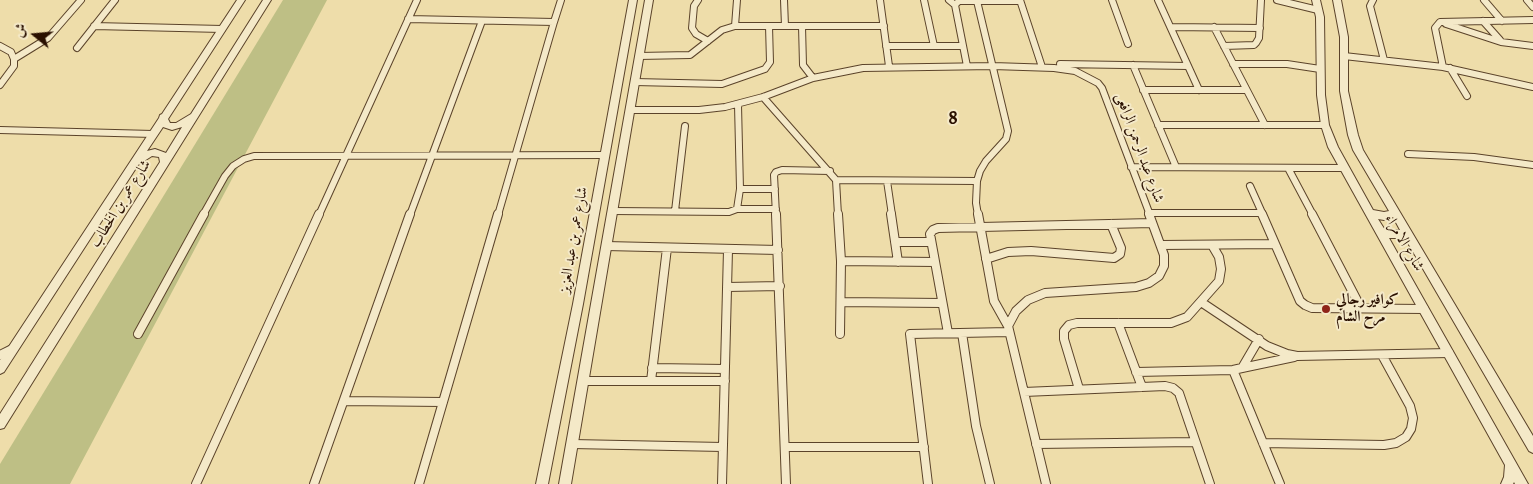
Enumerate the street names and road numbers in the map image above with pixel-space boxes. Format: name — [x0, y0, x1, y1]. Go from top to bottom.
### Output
street label: شارع عبد الرحمن الرافعى — [1111, 91, 1167, 205]
street label: شارع عمر بن الخطاب — [87, 157, 155, 251]
street label: شارع عمر بن عبد العزيز — [556, 185, 592, 295]
street label: شارع الامراء — [1380, 211, 1428, 275]

